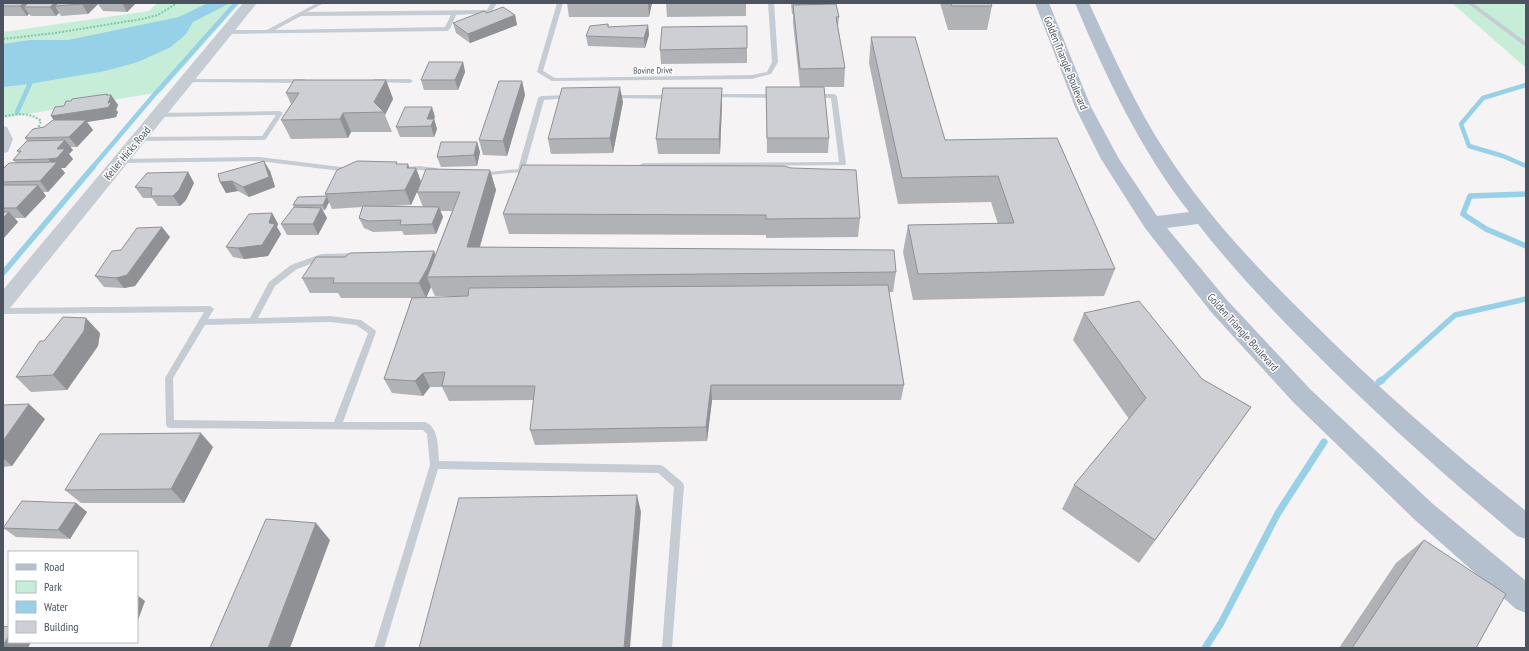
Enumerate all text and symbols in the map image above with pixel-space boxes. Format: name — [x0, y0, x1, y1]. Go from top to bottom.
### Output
street label: Golden Triangle Boulevard — [1041, 14, 1091, 112]
street label: Bovine Drive — [633, 64, 673, 76]
street label: Keller Hicks Road — [100, 123, 154, 183]
street label: Golden Triangle Boulevard — [1204, 290, 1282, 374]
legend — [8, 551, 138, 643]
text: Road — [44, 559, 64, 574]
text: Park — [44, 579, 62, 594]
text: Water — [44, 599, 69, 614]
text: Building — [44, 619, 79, 634]

